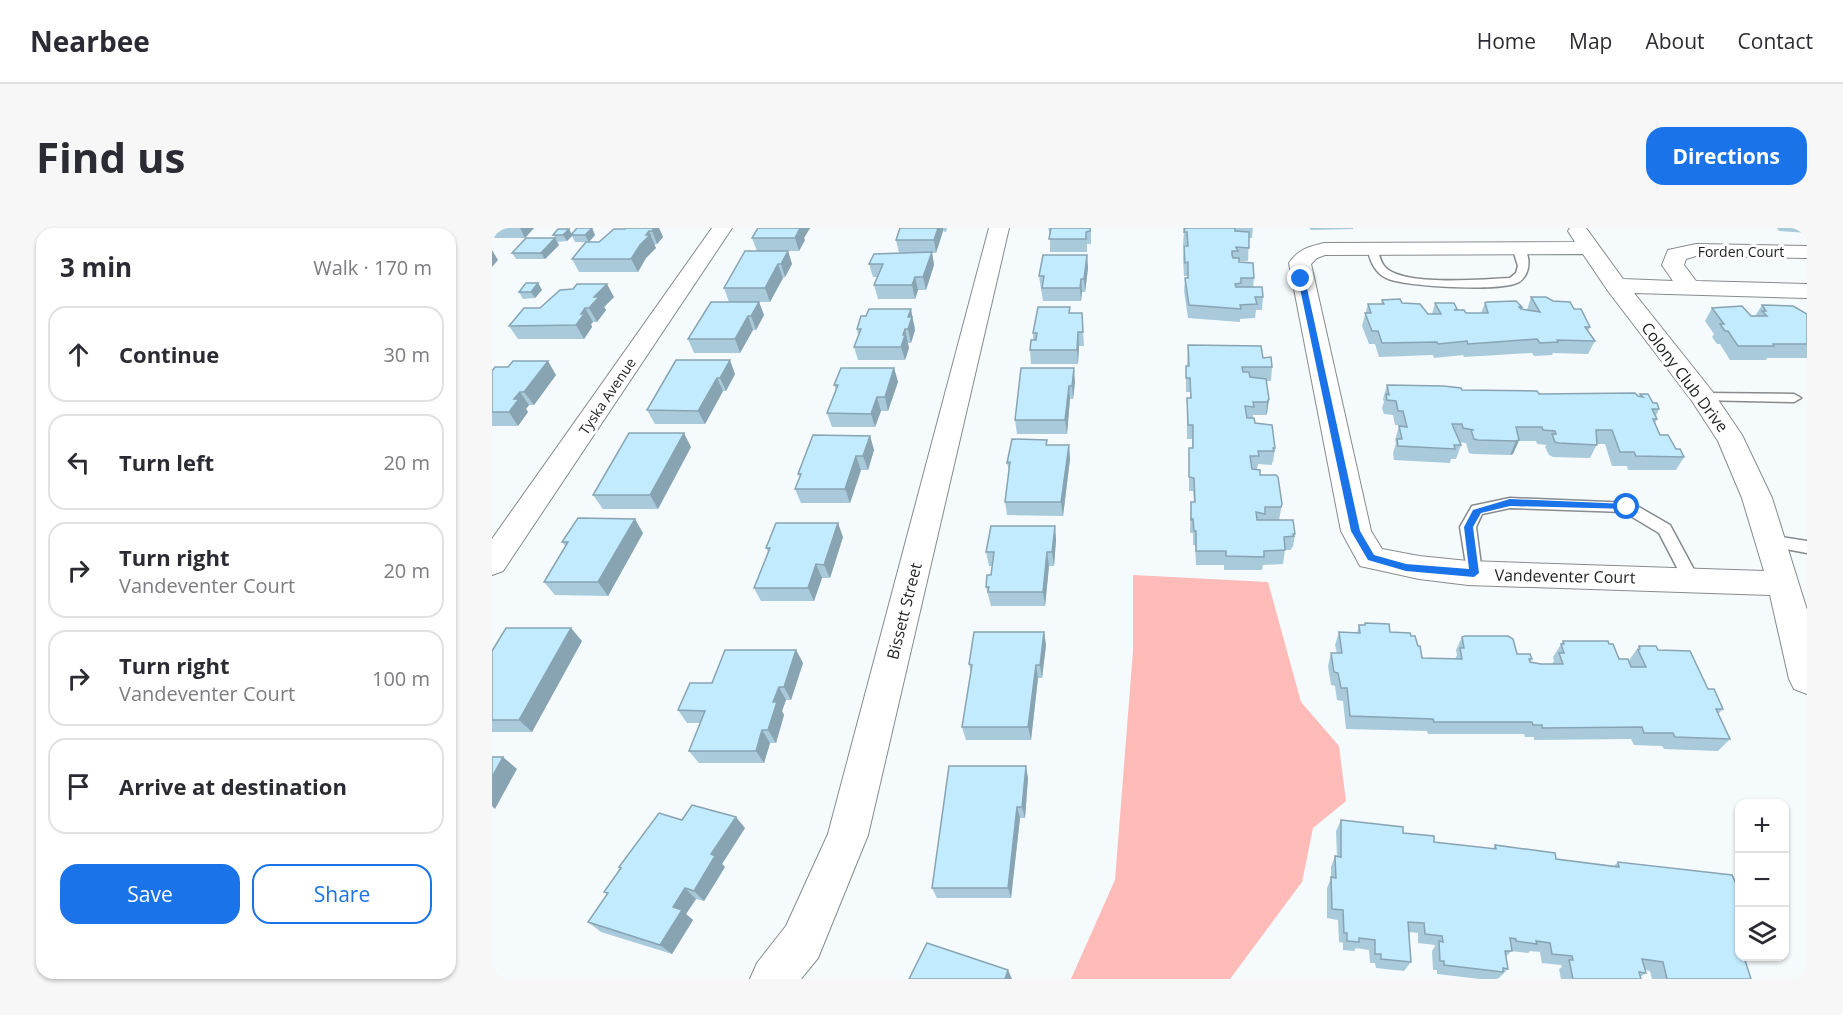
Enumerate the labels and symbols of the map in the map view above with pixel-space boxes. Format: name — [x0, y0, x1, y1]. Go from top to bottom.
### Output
street label: Forden Court — [1698, 242, 1784, 261]
route end — [1287, 265, 1313, 291]
street label: Colony Club Drive — [1636, 318, 1734, 436]
street label: Tyska Avenue — [574, 354, 640, 438]
route start — [1613, 493, 1639, 519]
street label: Bissett Street — [881, 560, 927, 662]
street label: Vandeventer Court — [1494, 564, 1636, 588]

